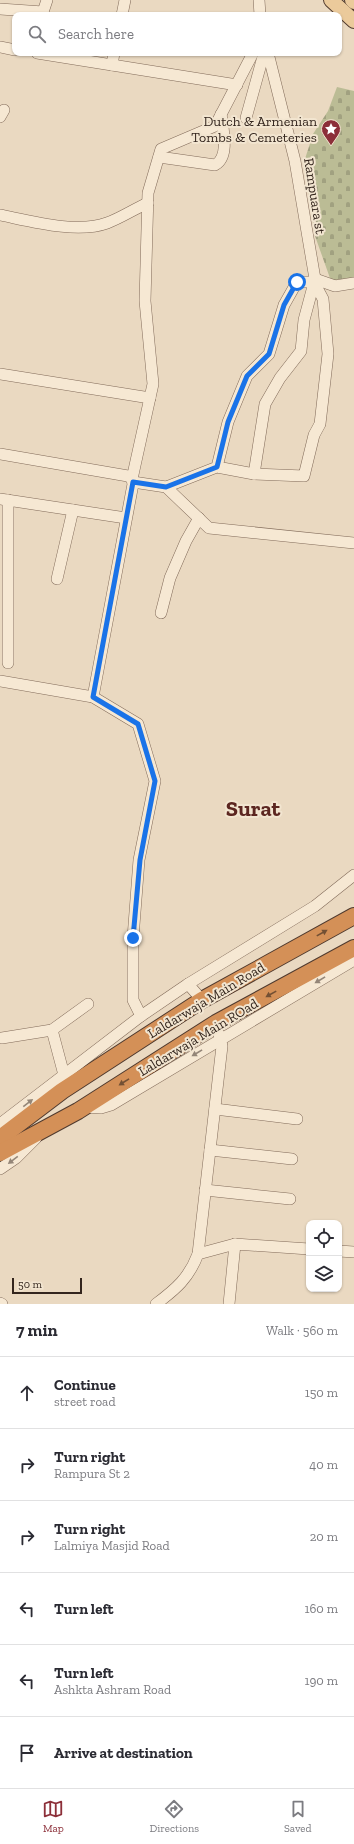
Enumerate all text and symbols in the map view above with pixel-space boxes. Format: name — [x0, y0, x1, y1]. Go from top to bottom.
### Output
search box — [12, 12, 342, 56]
icon: search — [26, 23, 48, 45]
text: Search here — [58, 25, 134, 43]
place label: Dutch & Armenian Tombs & Cemeteries — [191, 113, 317, 146]
place icon: Dutch & Armenian Tombs & Cemeteries — [320, 118, 342, 146]
street label: Rampuara st — [300, 157, 329, 236]
route start — [288, 273, 306, 291]
district label: Surat — [226, 795, 281, 822]
route end — [124, 929, 142, 947]
one-way arrow — [316, 930, 328, 937]
street label: Laldarwaja Main Road — [145, 959, 268, 1042]
one-way arrow — [314, 976, 326, 983]
one-way arrow — [265, 990, 276, 997]
street label: Laldarwaja Main ROad — [135, 995, 261, 1080]
one-way arrow — [192, 1049, 202, 1057]
one-way arrow — [119, 1078, 129, 1086]
one-way arrow — [22, 1099, 33, 1107]
one-way arrow — [8, 1155, 19, 1164]
map controls — [306, 1220, 342, 1292]
button: locate — [306, 1220, 342, 1256]
button: layers — [306, 1256, 342, 1292]
scale bar — [12, 1276, 82, 1295]
text: 50 m — [18, 1278, 42, 1291]
text: 7 min — [16, 1320, 58, 1340]
text: Walk · 560 m — [266, 1323, 338, 1338]
text: Continue — [54, 1376, 116, 1394]
icon: ahead — [16, 1382, 38, 1404]
text: 150 m — [305, 1385, 338, 1400]
text: street road — [54, 1394, 116, 1409]
text: Turn right — [54, 1448, 125, 1466]
icon: right — [16, 1454, 38, 1476]
text: 40 m — [309, 1457, 338, 1472]
text: Rampura St 2 — [54, 1466, 130, 1481]
text: Turn right — [54, 1520, 125, 1538]
icon: right — [16, 1526, 38, 1548]
text: 20 m — [310, 1529, 338, 1544]
text: Lalmiya Masjid Road — [54, 1538, 170, 1553]
icon: left — [16, 1598, 38, 1620]
text: Turn left — [54, 1600, 114, 1618]
text: 160 m — [304, 1601, 338, 1616]
text: Turn left — [54, 1664, 114, 1682]
icon: left — [16, 1670, 38, 1692]
text: 190 m — [304, 1673, 338, 1688]
text: Ashkta Ashram Road — [54, 1682, 171, 1697]
icon: arrive — [16, 1742, 38, 1764]
text: Arrive at destination — [54, 1744, 193, 1762]
tab: Map — [42, 1798, 64, 1835]
tab: Directions — [149, 1798, 199, 1835]
tab: Saved — [284, 1798, 312, 1835]

